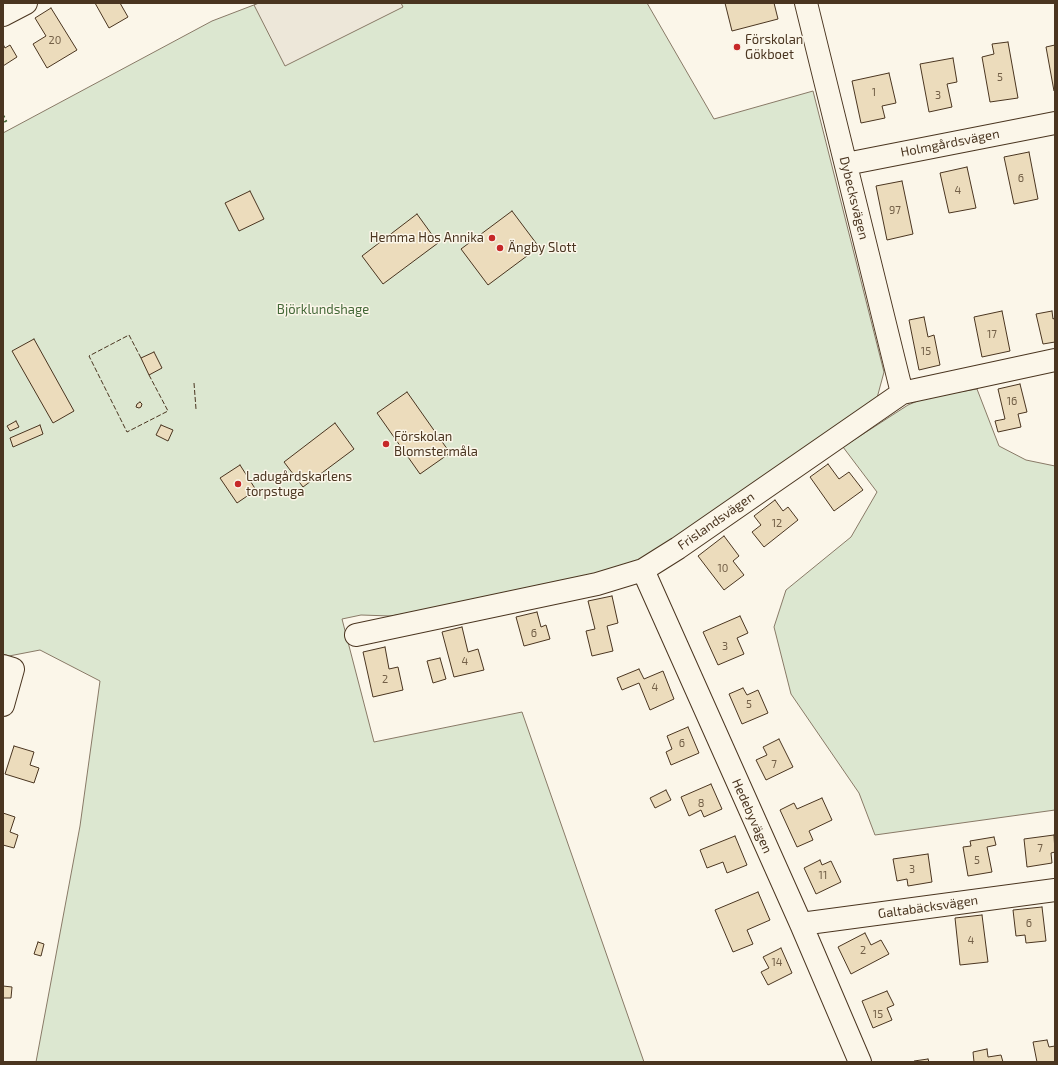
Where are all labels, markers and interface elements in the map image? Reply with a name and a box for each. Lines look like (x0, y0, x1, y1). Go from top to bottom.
place label: Förskolan Gökboet (745, 32, 803, 63)
house number: 20 (49, 33, 61, 47)
marker: Förskolan Gökboet (732, 42, 742, 52)
house number: 5 (997, 70, 1003, 84)
house number: 1 (872, 85, 876, 99)
house number: 3 (935, 88, 941, 102)
street label: Holmgårdsvägen (899, 126, 1001, 160)
street label: Dybecksvägen (836, 155, 872, 241)
house number: 6 (1018, 171, 1024, 185)
house number: 4 (955, 183, 961, 197)
house number: 97 (889, 203, 901, 217)
place label: Hemma Hos Annika (370, 230, 484, 246)
marker: Hemma Hos Annika (487, 233, 497, 243)
place label: Ängby Slott (508, 240, 576, 256)
marker: Ängby Slott (495, 243, 505, 253)
park label: Björklundshage (277, 302, 369, 318)
house number: 17 (987, 327, 997, 341)
house number: 15 (921, 344, 931, 358)
house number: 16 (1007, 394, 1017, 408)
place label: Förskolan Blomstermåla (394, 429, 478, 460)
marker: Förskolan Blomstermåla (381, 439, 391, 449)
place label: Ladugårdskarlens torpstuga (246, 469, 352, 500)
marker: Ladugårdskarlens torpstuga (233, 479, 243, 489)
street label: Frislandsvägen (675, 489, 757, 553)
house number: 12 (772, 516, 782, 530)
house number: 10 (717, 561, 729, 575)
house number: 6 (531, 626, 537, 640)
house number: 3 (722, 639, 728, 653)
house number: 4 (462, 654, 468, 668)
house number: 2 (382, 672, 388, 686)
house number: 4 (652, 680, 658, 694)
house number: 5 (746, 697, 752, 711)
house number: 6 (679, 736, 685, 750)
house number: 7 (771, 757, 777, 771)
street label: Hedebyvägen (729, 776, 775, 856)
house number: 8 (698, 796, 704, 810)
house number: 7 (1037, 841, 1043, 855)
house number: 5 (974, 853, 980, 867)
house number: 3 (909, 862, 915, 876)
house number: 11 (819, 868, 827, 882)
street label: Galtabäcksvägen (877, 892, 979, 922)
house number: 6 (1026, 916, 1032, 930)
house number: 4 (968, 933, 974, 947)
house number: 2 (860, 943, 866, 957)
house number: 14 (771, 955, 783, 969)
house number: 15 (873, 1007, 883, 1021)

